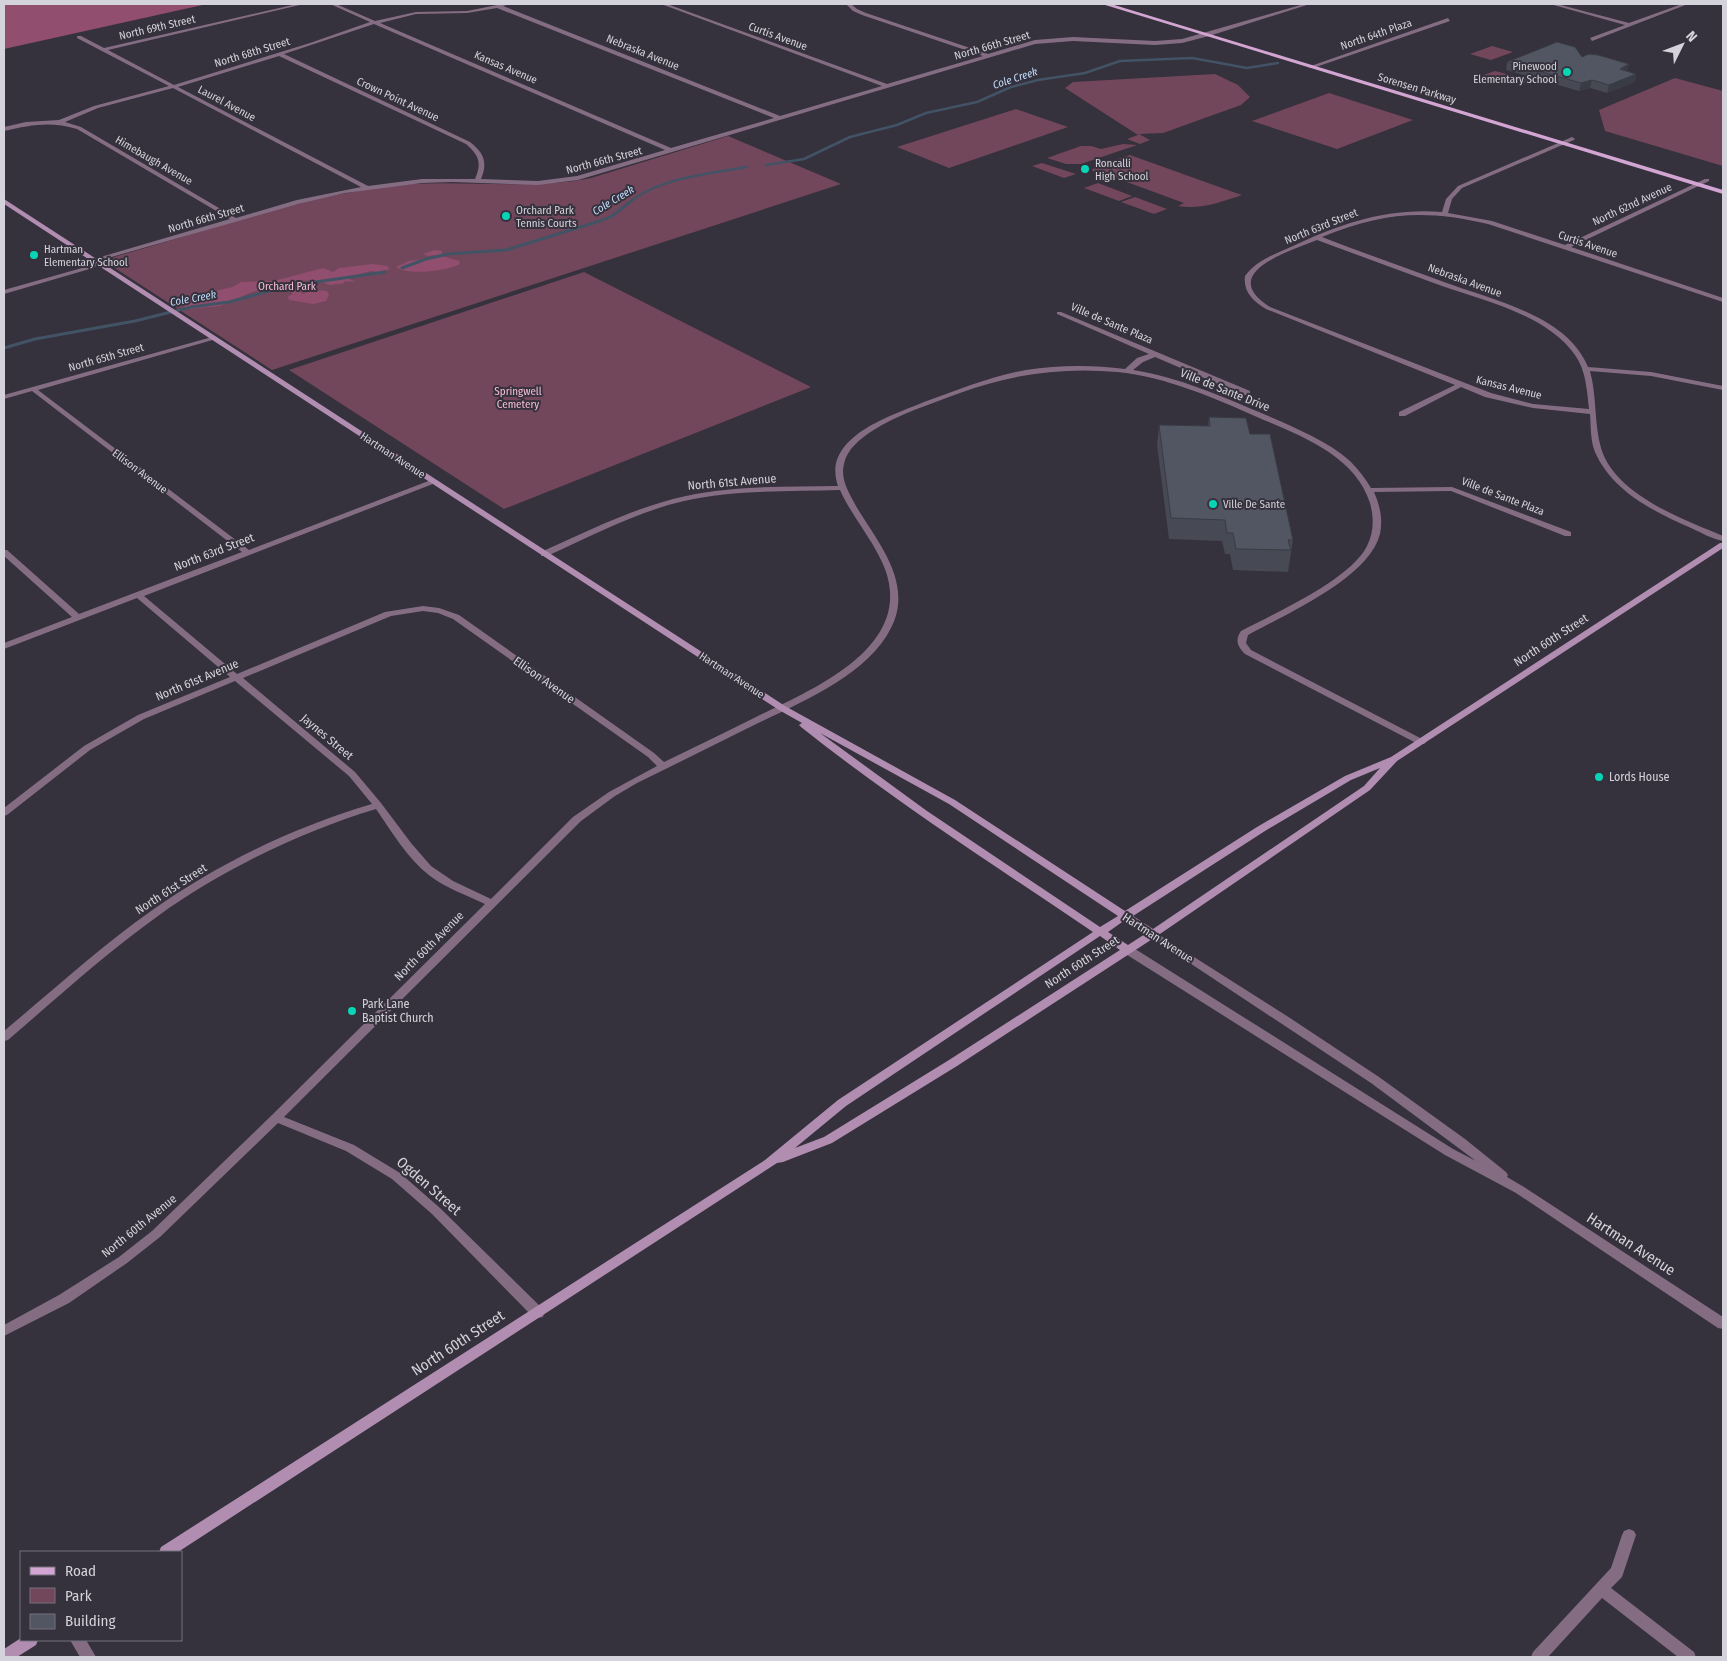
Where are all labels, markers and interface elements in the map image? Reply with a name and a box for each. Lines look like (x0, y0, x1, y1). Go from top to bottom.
street label: North 69th Street (118, 12, 197, 43)
street label: North 64th Plaza (1339, 16, 1414, 53)
street label: Curtis Avenue (747, 20, 809, 53)
north arrow (1657, 20, 1707, 70)
street label: North 66th Street (953, 28, 1032, 63)
text: N (1682, 28, 1700, 45)
street label: Nebraska Avenue (604, 32, 681, 73)
street label: North 68th Street (213, 35, 292, 70)
street label: Kansas Avenue (472, 48, 539, 87)
place label: Pinewood Elementary School (1473, 60, 1557, 86)
water label: Cole Creek (991, 65, 1040, 92)
marker: Pinewood Elementary School (1561, 66, 1573, 78)
street label: Sorensen Parkway (1376, 70, 1458, 107)
street label: Crown Point Avenue (355, 75, 441, 124)
street label: Laurel Avenue (196, 83, 258, 124)
street label: Himebaugh Avenue (113, 133, 195, 188)
street label: North 66th Street (565, 144, 644, 177)
place label: Roncalli High School (1095, 157, 1149, 183)
marker: Roncalli High School (1079, 163, 1091, 175)
street label: North 62nd Avenue (1591, 180, 1674, 228)
water label: Cole Creek (590, 183, 637, 218)
street label: North 66th Street (167, 201, 246, 236)
place label: Orchard Park Tennis Courts (516, 204, 577, 230)
street label: North 63rd Street (1283, 206, 1360, 247)
marker: Orchard Park Tennis Courts (500, 210, 512, 222)
street label: Curtis Avenue (1557, 228, 1619, 261)
place label: Hartman Elementary School (44, 243, 128, 269)
marker: Hartman Elementary School (28, 249, 40, 261)
street label: Nebraska Avenue (1426, 261, 1503, 300)
park label: Orchard Park (258, 280, 317, 293)
water label: Cole Creek (169, 288, 218, 309)
street label: Ville de Sante Plaza (1069, 300, 1155, 347)
street label: North 65th Street (67, 340, 146, 374)
street label: Ville de Sante Drive (1178, 366, 1272, 414)
street label: Kansas Avenue (1475, 373, 1543, 402)
park label: Springwell Cemetery (494, 385, 542, 411)
street label: Hartman Avenue (358, 430, 428, 481)
street label: Ellison Avenue (110, 446, 170, 496)
street label: North 61st Avenue (687, 471, 777, 493)
street label: Ville de Sante Plaza (1460, 475, 1546, 518)
marker: Ville De Sante (1207, 498, 1219, 510)
place label: Ville De Sante (1223, 498, 1285, 511)
street label: North 63rd Street (172, 530, 256, 574)
street label: North 60th Street (1511, 611, 1591, 669)
street label: Hartman Avenue (697, 650, 767, 701)
street label: Ellison Avenue (511, 654, 577, 706)
street label: North 61st Avenue (153, 656, 241, 704)
street label: Jaynes Street (298, 711, 356, 763)
place label: Lords House (1609, 770, 1670, 784)
marker: Lords House (1593, 771, 1605, 783)
street label: North 61st Street (133, 861, 209, 917)
street label: North 60th Avenue (391, 908, 467, 984)
street label: Hartman Avenue (1120, 910, 1196, 966)
street label: North 60th Street (1042, 933, 1122, 991)
place label: Park Lane Baptist Church (362, 997, 434, 1025)
marker: Park Lane Baptist Church (346, 1005, 358, 1017)
street label: Ogden Street (393, 1153, 465, 1219)
street label: North 60th Avenue (99, 1192, 179, 1260)
street label: Hartman Avenue (1583, 1209, 1679, 1279)
street label: North 60th Street (408, 1306, 508, 1380)
legend (20, 1551, 182, 1641)
text: Road (65, 1562, 96, 1580)
text: Park (65, 1587, 92, 1605)
text: Building (65, 1612, 116, 1630)

